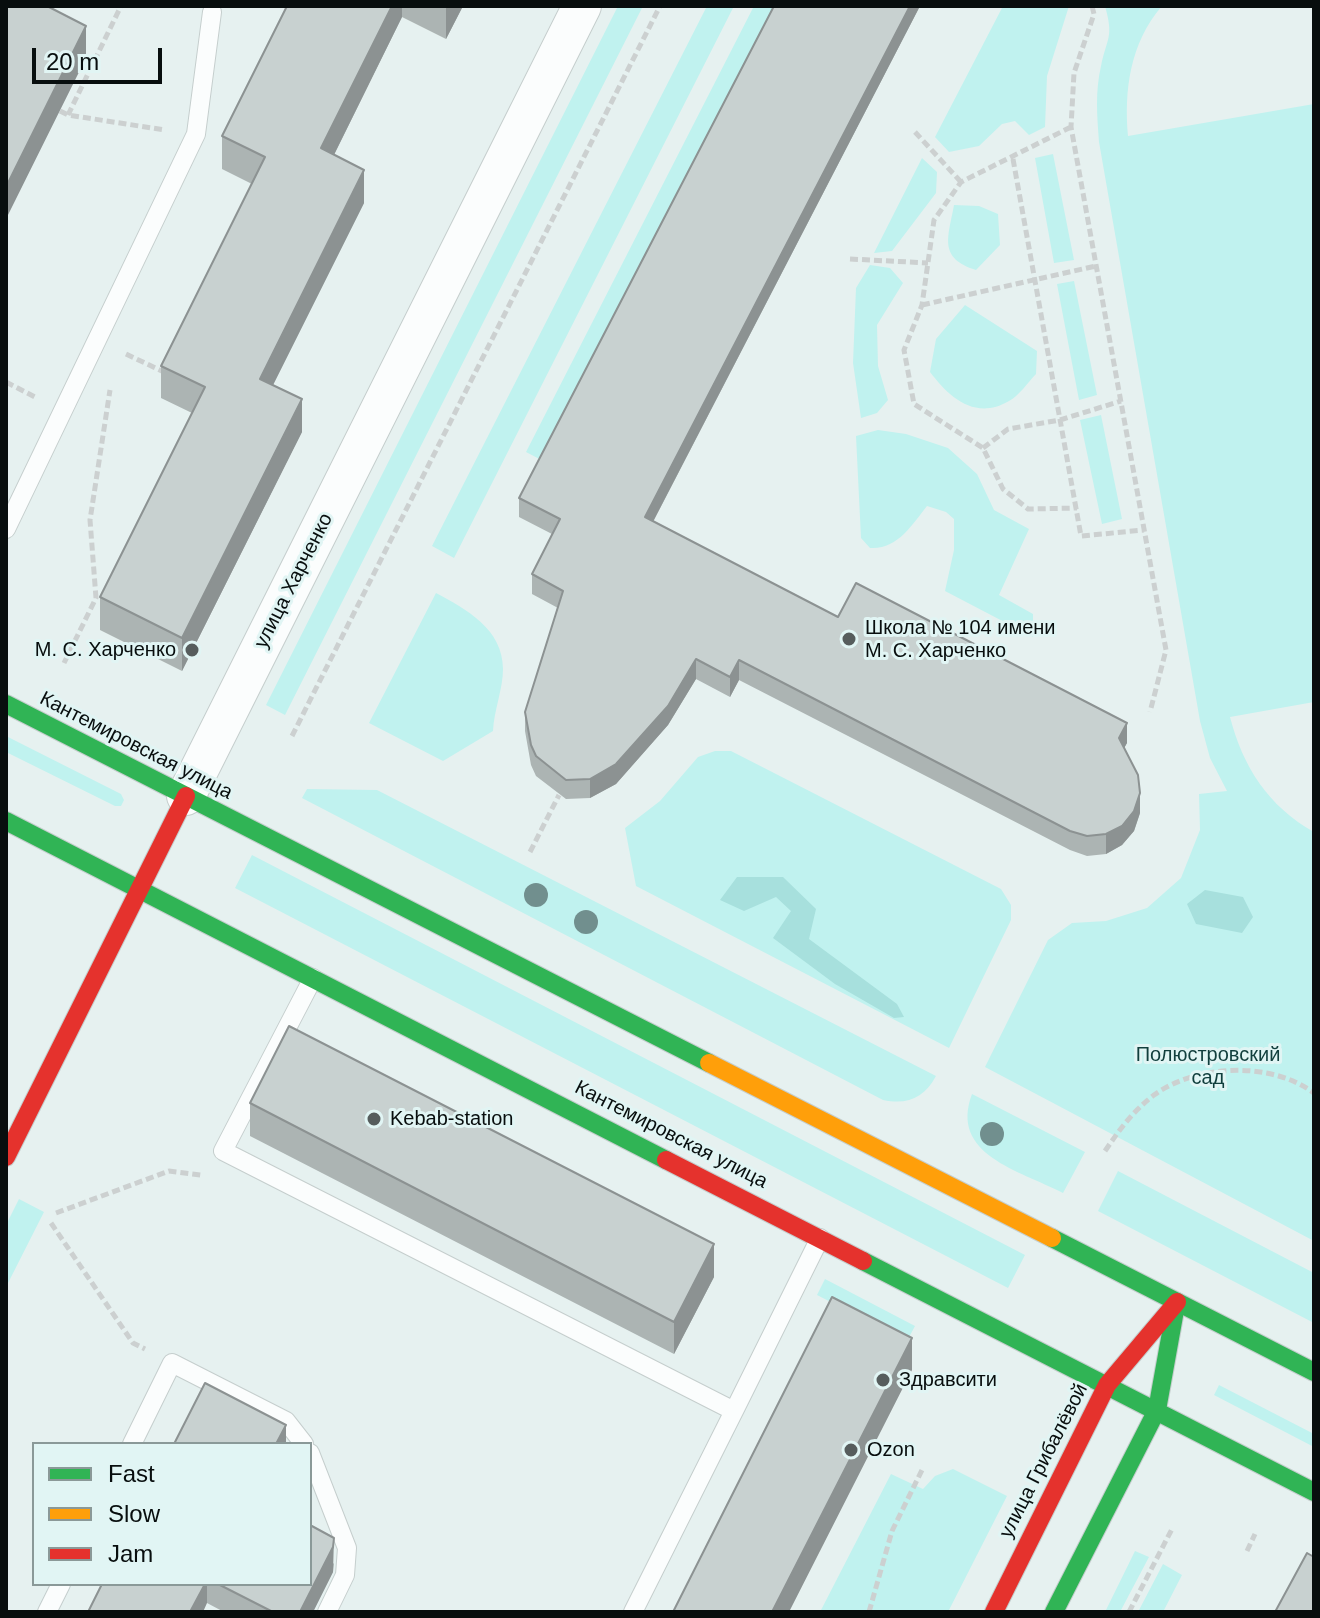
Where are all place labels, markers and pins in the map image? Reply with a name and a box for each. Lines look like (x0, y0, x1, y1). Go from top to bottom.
place label: Школа № 104 имени М. С. Харченко (865, 616, 1056, 663)
marker: Школа № 104 имени М. С. Харченко (840, 630, 858, 648)
place label: М. С. Харченко (35, 638, 176, 662)
marker: М. С. Харченко (183, 641, 201, 659)
place label: Kebab-station (390, 1107, 513, 1131)
marker: Kebab-station (365, 1110, 383, 1128)
place label: Здравсити (899, 1368, 997, 1392)
marker: Здравсити (874, 1371, 892, 1389)
place label: Ozon (867, 1438, 915, 1462)
marker: Ozon (842, 1441, 860, 1459)

